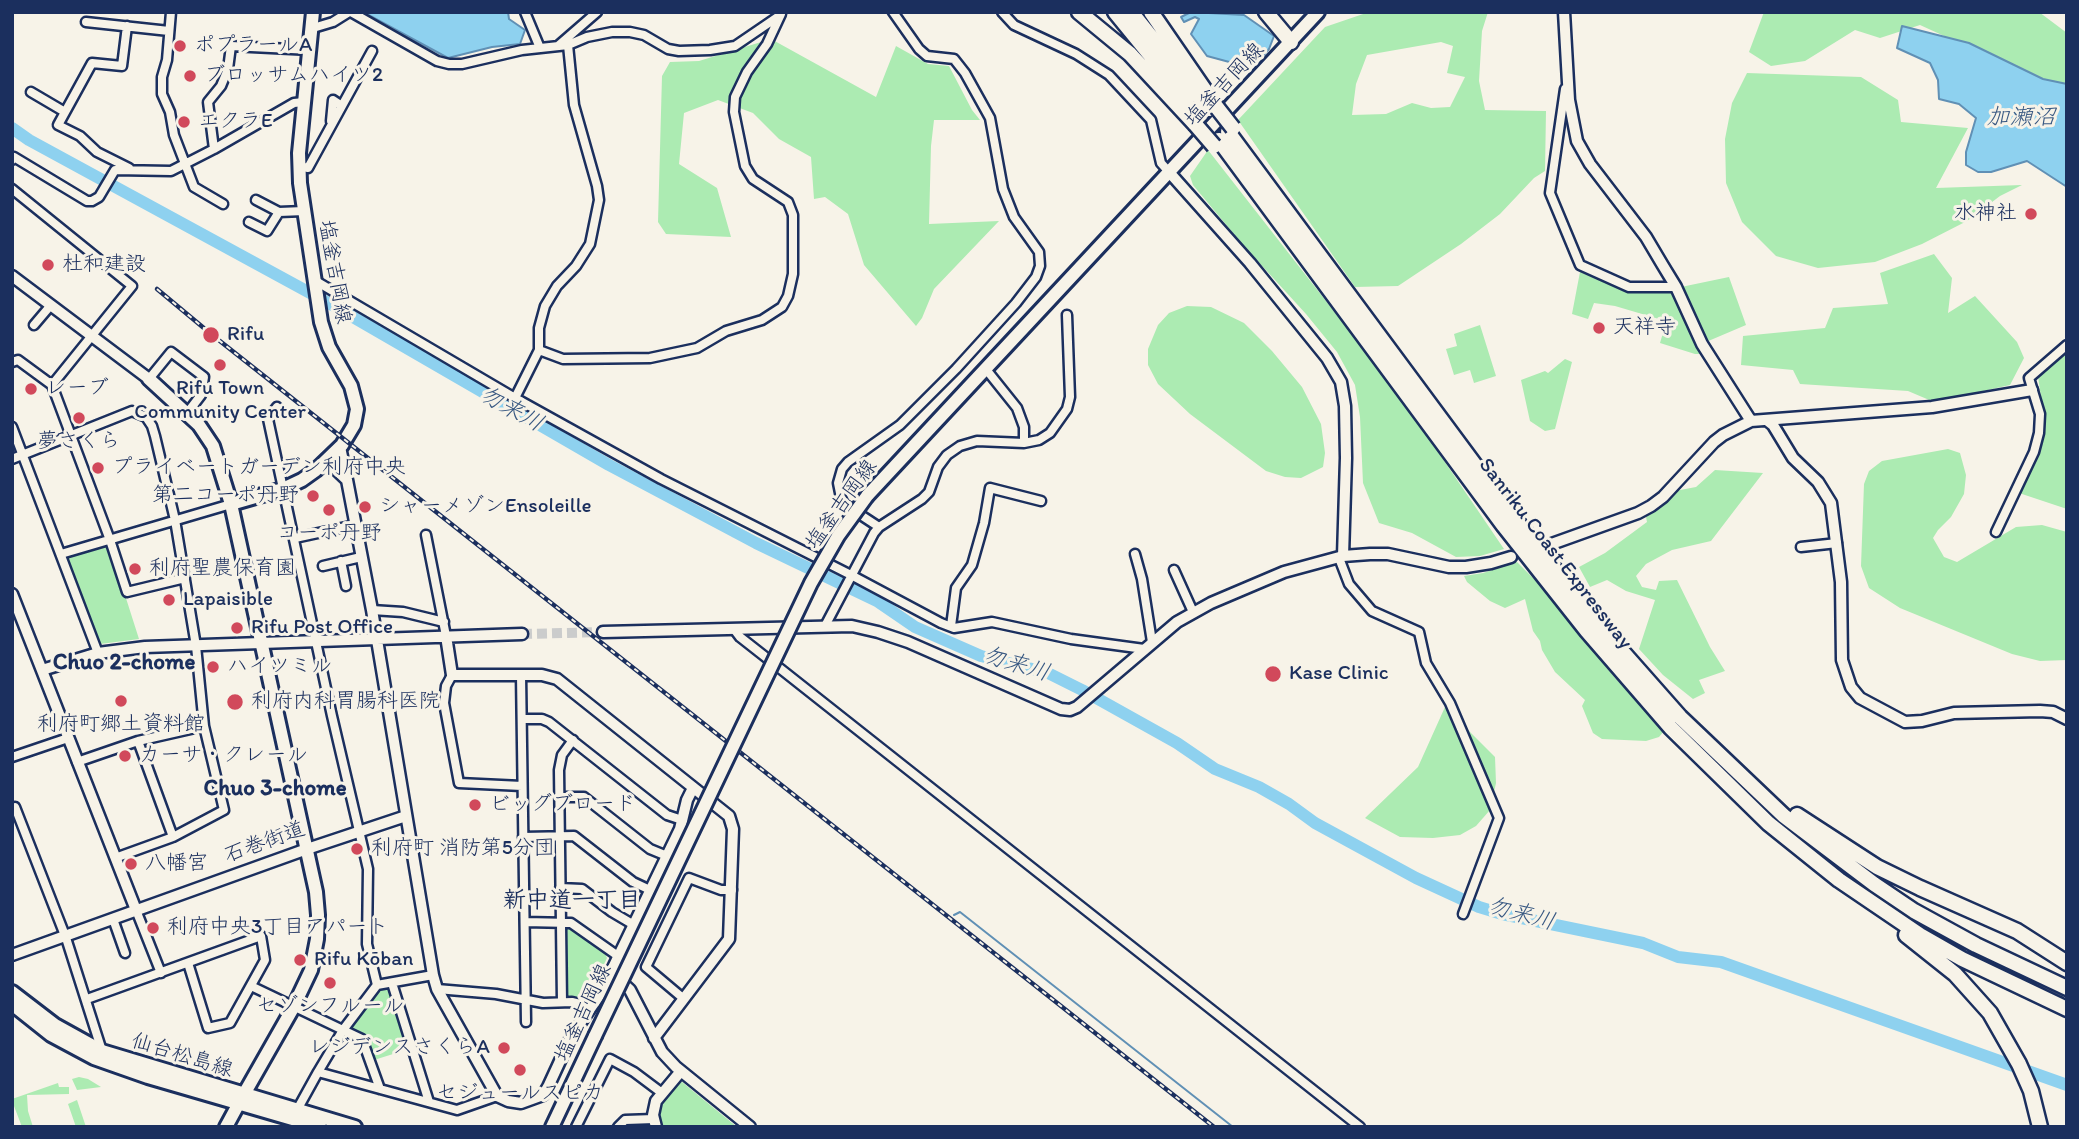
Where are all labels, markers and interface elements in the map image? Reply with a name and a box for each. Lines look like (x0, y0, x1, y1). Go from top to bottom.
place label: ポプラールA (194, 33, 312, 59)
marker: ポプラールA (172, 38, 188, 54)
street label: 塩釜吉岡線 (1180, 38, 1270, 132)
place label: ブロッサムハイツ2 (204, 63, 383, 89)
marker: ブロッサムハイツ2 (182, 68, 198, 84)
water label: 加瀬沼 (1987, 104, 2055, 132)
place label: エクラE (198, 109, 273, 135)
marker: エクラE (176, 114, 192, 130)
place label: 水神社 (1954, 201, 2017, 227)
marker: 水神社 (2023, 206, 2039, 222)
street label: 塩釜吉岡線 (312, 218, 356, 326)
place label: 杜和建設 (62, 252, 146, 278)
marker: 杜和建設 (40, 257, 56, 273)
place label: 天祥寺 (1613, 315, 1676, 341)
marker: 天祥寺 (1591, 320, 1607, 336)
place label: Rifu (227, 322, 264, 348)
marker: Rifu (201, 325, 221, 345)
marker: Rifu Town Community Center (212, 357, 228, 373)
place label: レーブ (45, 376, 109, 402)
place label: Rifu Town Community Center (134, 376, 306, 426)
marker: レーブ (23, 381, 39, 397)
water label: 勿来川 (474, 381, 548, 439)
marker: 夢さくら (71, 410, 87, 426)
place label: 夢さくら (37, 429, 121, 455)
street label: Sanriku Coast Expressway (1473, 454, 1637, 654)
place label: プライベートガーデン利府中央 (112, 455, 406, 481)
street label: 塩釜吉岡線 (801, 455, 883, 555)
marker: プライベートガーデン利府中央 (90, 460, 106, 476)
place label: 第二コーポ丹野 (152, 483, 299, 509)
marker: 第二コーポ丹野 (305, 488, 321, 504)
place label: シャーメゾンEnsoleille (379, 494, 592, 520)
marker: シャーメゾンEnsoleille (357, 499, 373, 515)
marker: コーポ丹野 (321, 502, 337, 518)
place label: コーポ丹野 (277, 521, 381, 547)
place label: 利府聖農保育園 (149, 556, 296, 582)
marker: 利府聖農保育園 (127, 561, 143, 577)
place label: Lapaisible (183, 587, 273, 613)
marker: Lapaisible (161, 592, 177, 608)
place label: Rifu Post Office (251, 615, 393, 641)
marker: Rifu Post Office (229, 620, 245, 636)
water label: 勿来川 (979, 642, 1053, 688)
district label: Chuo 2-chome (53, 649, 195, 677)
place label: ハイツミル (227, 654, 332, 680)
marker: ハイツミル (205, 659, 221, 675)
place label: Kase Clinic (1289, 661, 1389, 687)
marker: Kase Clinic (1263, 664, 1283, 684)
place label: 利府内科胃腸科医院 (251, 689, 440, 715)
marker: 利府内科胃腸科医院 (225, 692, 245, 712)
marker: 利府町郷土資料館 (113, 693, 129, 709)
place label: 利府町郷土資料館 (37, 712, 205, 738)
place label: カーサ・クレール (139, 743, 308, 769)
marker: カーサ・クレール (117, 748, 133, 764)
district label: Chuo 3-chome (203, 775, 347, 803)
place label: ビッグブロード (489, 792, 636, 818)
marker: ビッグブロード (467, 797, 483, 813)
street label: 石巻街道 (221, 817, 309, 869)
place label: 利府町 消防第5分団 (371, 836, 555, 862)
marker: 利府町 消防第5分団 (349, 841, 365, 857)
place label: 八幡宮 (145, 851, 208, 877)
marker: 八幡宮 (123, 856, 139, 872)
district label: 新中道一丁目 (503, 887, 641, 915)
water label: 勿来川 (1484, 893, 1558, 937)
place label: 利府中央3丁目アパート (167, 915, 388, 941)
marker: 利府中央3丁目アパート (145, 920, 161, 936)
place label: Rifu Kōban (314, 947, 413, 973)
marker: Rifu Kōban (292, 952, 308, 968)
street label: 塩釜吉岡線 (550, 960, 618, 1066)
marker: セゾンフルール (322, 975, 338, 991)
place label: セゾンフルール (256, 994, 404, 1020)
street label: 仙台松島線 (128, 1029, 236, 1083)
place label: レジデンスさくらA (309, 1035, 490, 1061)
marker: レジデンスさくらA (496, 1040, 512, 1056)
marker: セジュールスピカ (512, 1062, 528, 1078)
place label: セジュールスピカ (436, 1081, 604, 1107)

